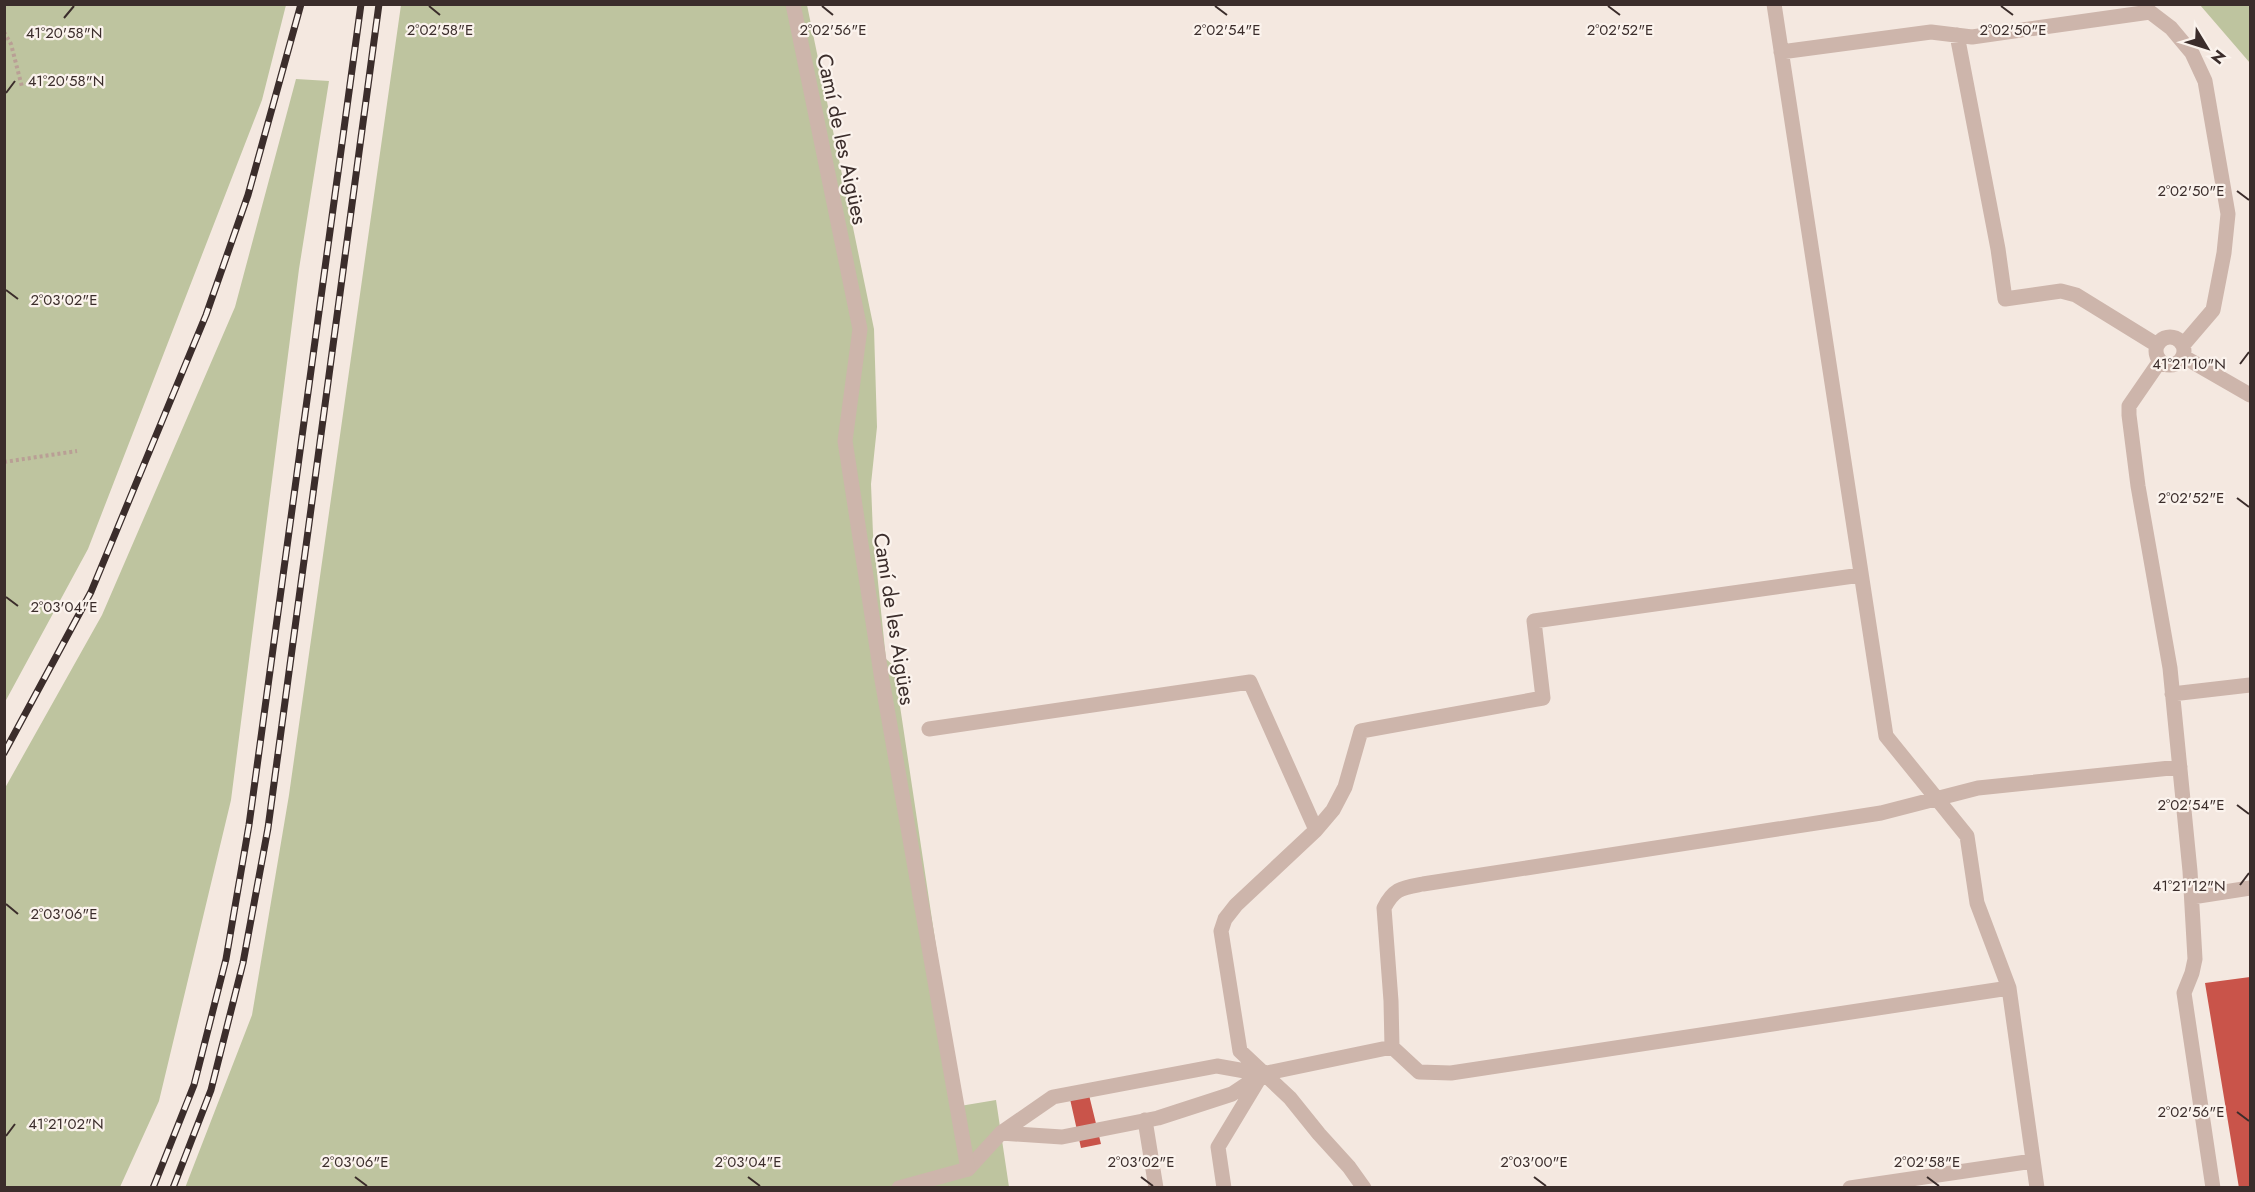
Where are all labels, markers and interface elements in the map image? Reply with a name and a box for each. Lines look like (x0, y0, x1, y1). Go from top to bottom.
north arrow (2177, 18, 2237, 78)
text: 2°02'58"E (407, 19, 473, 41)
text: 2°02'56"E (800, 19, 866, 41)
text: 2°02'54"E (1194, 19, 1260, 41)
text: 2°02'52"E (1587, 19, 1653, 41)
text: 2°02'50"E (1979, 19, 2047, 41)
text: 41°20'58"N (26, 22, 102, 44)
text: N (2205, 45, 2231, 69)
street label: Camí de les Aigües (809, 51, 875, 227)
text: 41°20'58"N (28, 70, 104, 92)
text: 2°02'50"E (2157, 180, 2225, 202)
text: 2°03'02"E (31, 289, 97, 311)
text: 41°21'10"N (2152, 353, 2226, 375)
text: 2°02'52"E (2158, 487, 2224, 509)
street label: Camí de les Aigües (866, 531, 922, 707)
text: 2°03'04"E (30, 596, 98, 618)
text: 2°02'54"E (2158, 794, 2224, 816)
text: 41°21'12"N (2152, 875, 2226, 897)
text: 2°03'06"E (30, 903, 98, 925)
text: 2°02'56"E (2158, 1101, 2224, 1123)
text: 41°21'02"N (28, 1113, 104, 1135)
text: 2°03'06"E (321, 1151, 389, 1173)
text: 2°03'04"E (714, 1151, 782, 1173)
text: 2°03'02"E (1108, 1151, 1174, 1173)
text: 2°03'00"E (1500, 1151, 1568, 1173)
text: 2°02'58"E (1894, 1151, 1960, 1173)

